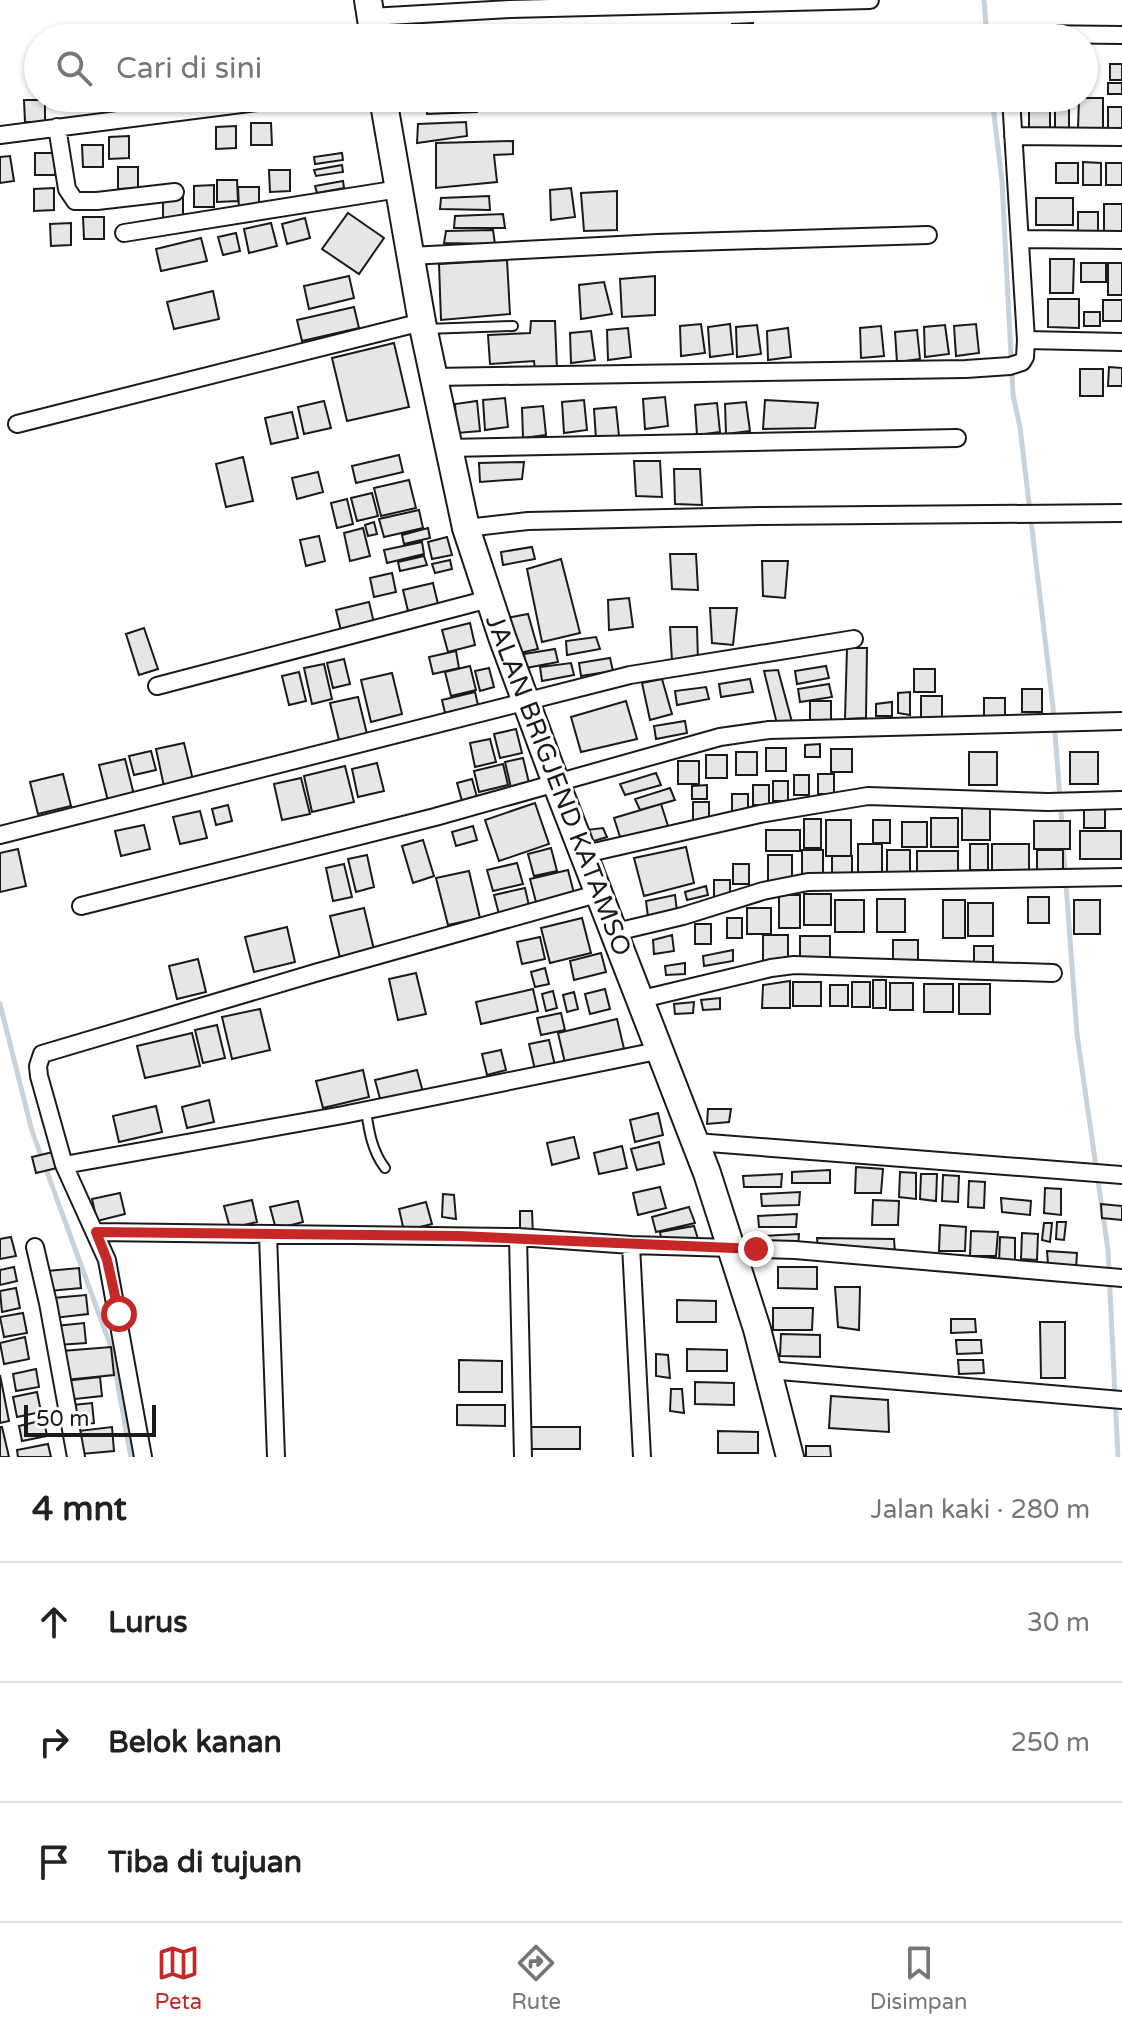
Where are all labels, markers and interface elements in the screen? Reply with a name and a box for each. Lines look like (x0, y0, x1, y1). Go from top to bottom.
search box (24, 24, 1098, 112)
icon: search (52, 46, 96, 90)
text: Cari di sini (116, 50, 262, 87)
street label: JALAN BRIGJEND KATAMSO (479, 610, 638, 960)
route end (738, 1231, 774, 1267)
route start (101, 1296, 137, 1332)
scale bar (24, 1401, 156, 1437)
text: 50 m (36, 1406, 90, 1432)
text: 4 mnt (32, 1489, 127, 1530)
text: Jalan kaki · 280 m (871, 1494, 1090, 1525)
icon: ahead (32, 1600, 76, 1644)
text: Lurus (108, 1604, 188, 1641)
text: 30 m (1027, 1607, 1090, 1638)
icon: right (32, 1720, 76, 1764)
text: Belok kanan (108, 1724, 282, 1761)
text: 250 m (1010, 1727, 1090, 1758)
icon: arrive (32, 1840, 76, 1884)
text: Tiba di tujuan (108, 1844, 302, 1881)
tab: Peta (154, 1941, 202, 2015)
tab: Rute (511, 1941, 561, 2015)
tab: Disimpan (870, 1941, 968, 2015)

